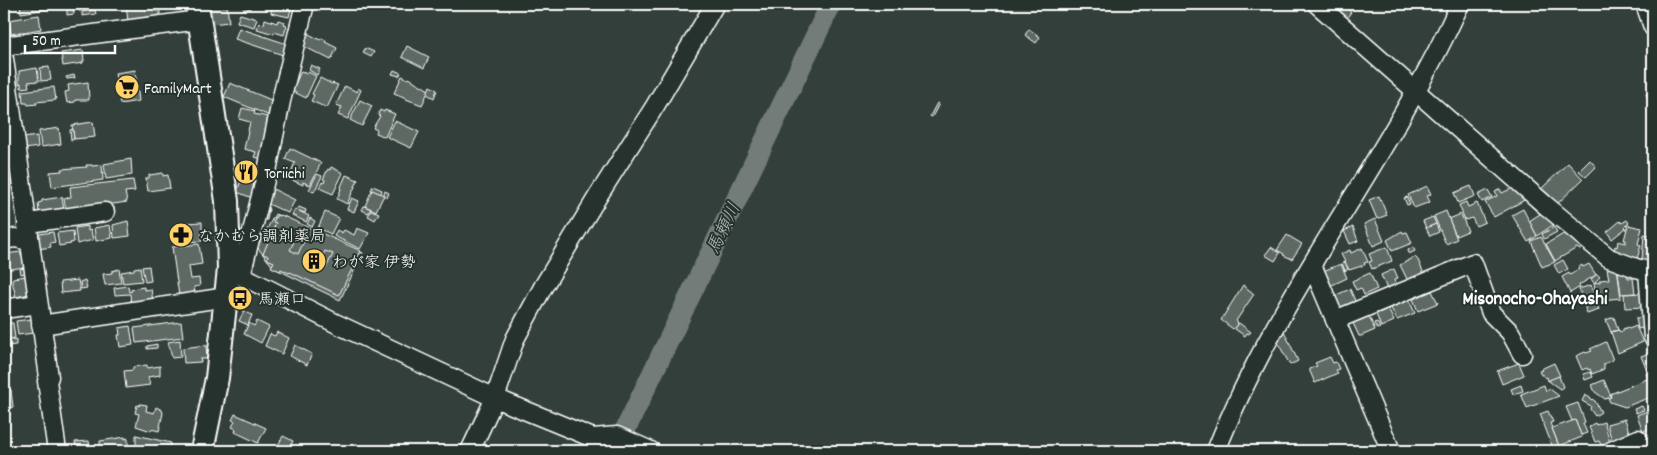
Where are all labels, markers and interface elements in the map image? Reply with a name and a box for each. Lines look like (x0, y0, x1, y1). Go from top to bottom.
scale bar (25, 22, 115, 54)
text: 50 m (32, 31, 61, 53)
supermarket icon: FamilyMart (114, 74, 140, 100)
place label: FamilyMart (144, 78, 212, 101)
restaurant icon: Toriichi (233, 159, 259, 185)
place label: Toriichi (264, 163, 305, 186)
water label: 馬頼川 (702, 199, 748, 259)
pharmacy icon: なかむら調剤薬局 (168, 222, 194, 248)
place label: なかむら調剤薬局 (198, 226, 326, 249)
building icon: わが家 伊勢 (301, 248, 327, 274)
place label: わが家 伊勢 (332, 252, 416, 275)
bus stop icon: 馬瀬口 (227, 285, 253, 311)
district label: Misonocho-Ohayashi (1463, 287, 1608, 314)
place label: 馬瀬口 (258, 289, 306, 312)

